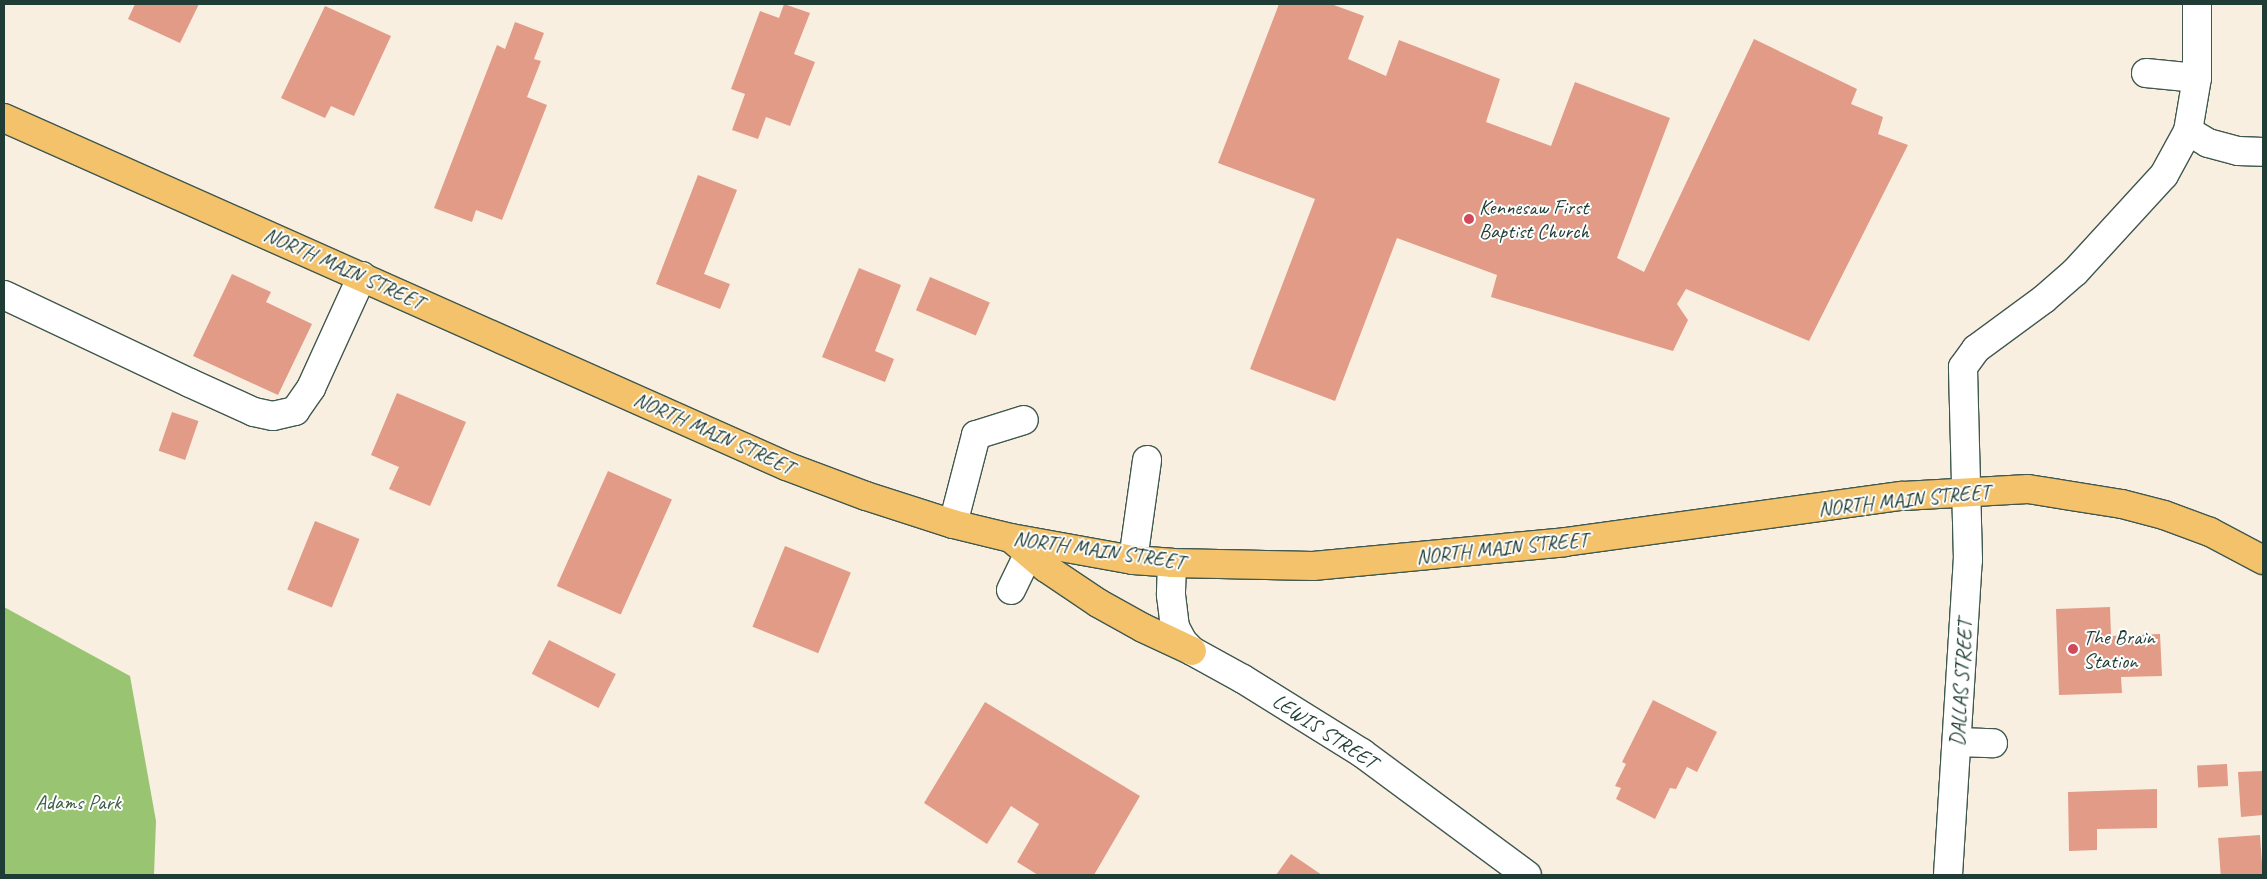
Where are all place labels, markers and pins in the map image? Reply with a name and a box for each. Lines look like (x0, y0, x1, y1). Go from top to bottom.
place label: Kennesaw First Baptist Church (1479, 194, 1590, 244)
marker: Kennesaw First Baptist Church (1463, 213, 1475, 225)
place label: The Brain Station (2083, 624, 2156, 674)
marker: The Brain Station (2067, 643, 2079, 655)

